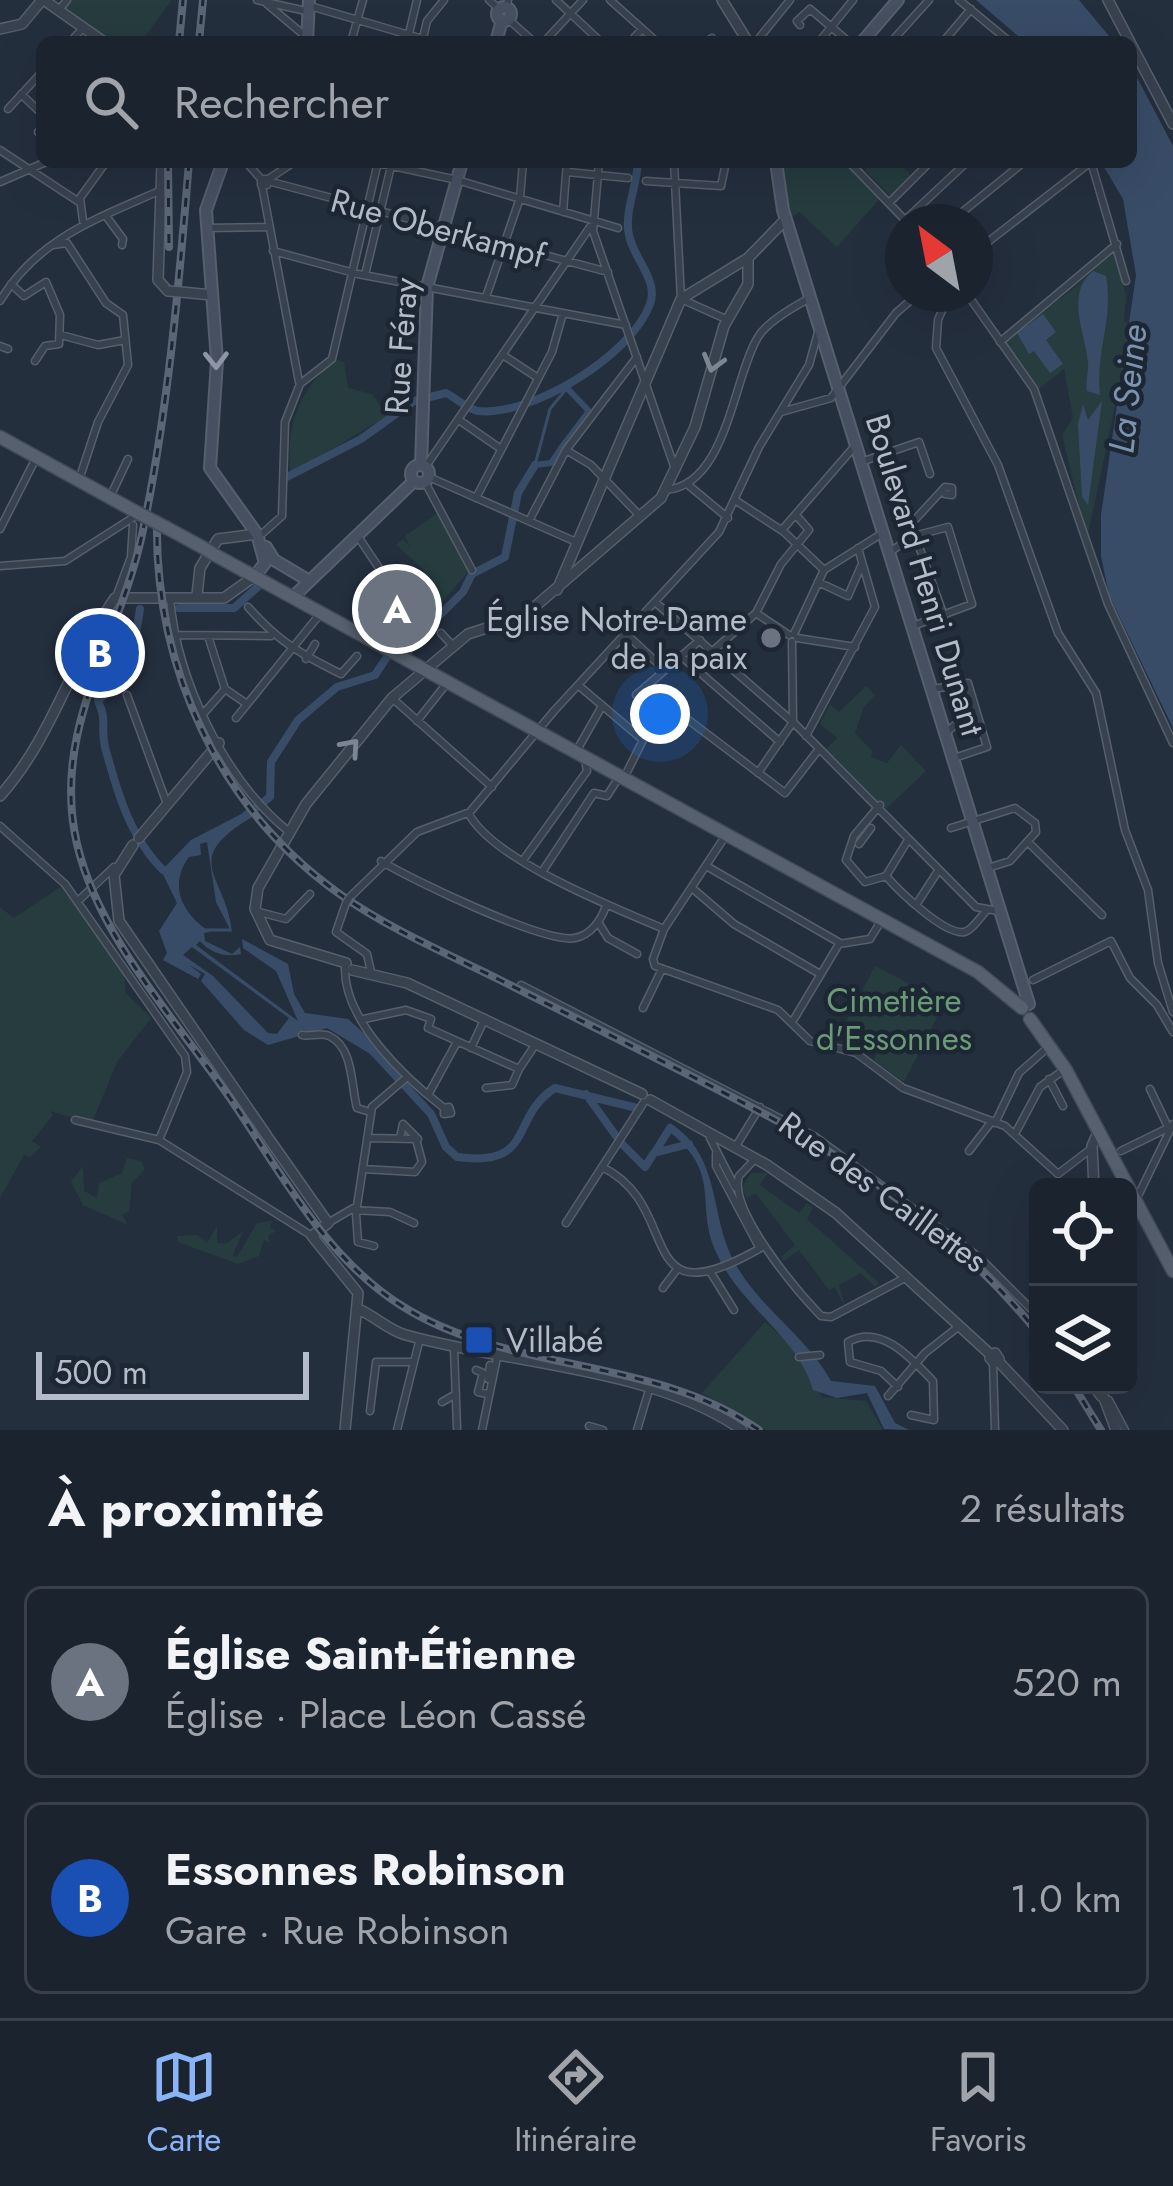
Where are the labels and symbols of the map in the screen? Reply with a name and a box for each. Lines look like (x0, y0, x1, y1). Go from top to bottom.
street label: Rue Oberkampf (326, 177, 552, 280)
north arrow (885, 204, 993, 312)
street label: Rue Féray (373, 276, 429, 416)
water label: La Seine (1094, 322, 1160, 456)
one-way arrow (202, 351, 228, 370)
one-way arrow (702, 352, 727, 373)
street label: Boulevard Henri Dunant (854, 408, 996, 742)
pin: A (358, 564, 436, 654)
place label: Église Notre-Dame de la paix (486, 596, 747, 681)
pin: B (61, 608, 139, 698)
marker: Église Notre-Dame de la paix (758, 625, 784, 651)
your location (630, 684, 690, 744)
one-way arrow (337, 739, 358, 761)
park label: Cimetière d'Essonnes (816, 977, 972, 1062)
street label: Rue des Caillettes (769, 1100, 997, 1284)
place label: Villabé (506, 1317, 603, 1364)
marker: Villabé (463, 1324, 495, 1356)
scale bar (36, 1346, 309, 1399)

